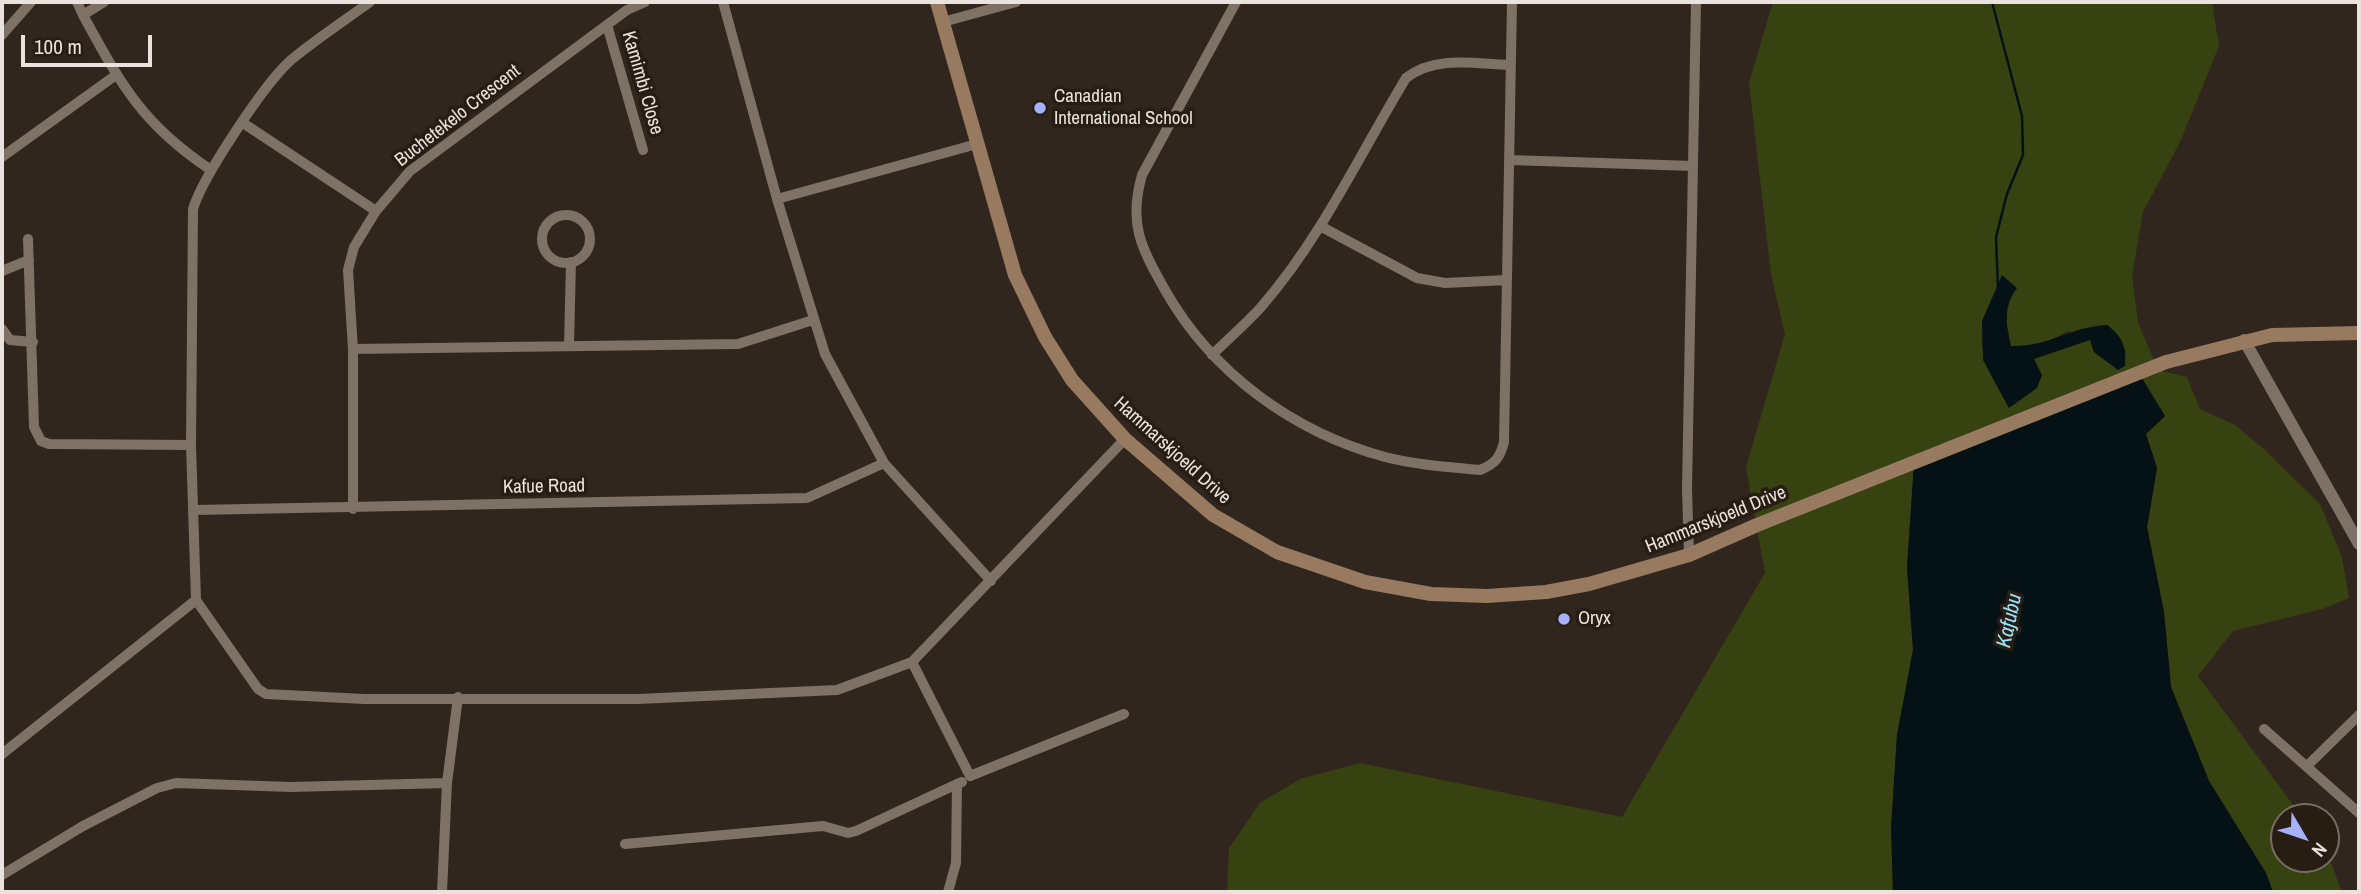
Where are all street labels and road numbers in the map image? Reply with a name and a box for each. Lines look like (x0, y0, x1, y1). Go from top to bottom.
street label: Kamimbi Close (616, 29, 668, 137)
street label: Buchetekelo Crescent (391, 60, 525, 172)
street label: Hammarskjoeld Drive (1109, 392, 1235, 510)
street label: Kafue Road (503, 475, 585, 499)
street label: Hammarskjoeld Drive (1642, 481, 1790, 559)

